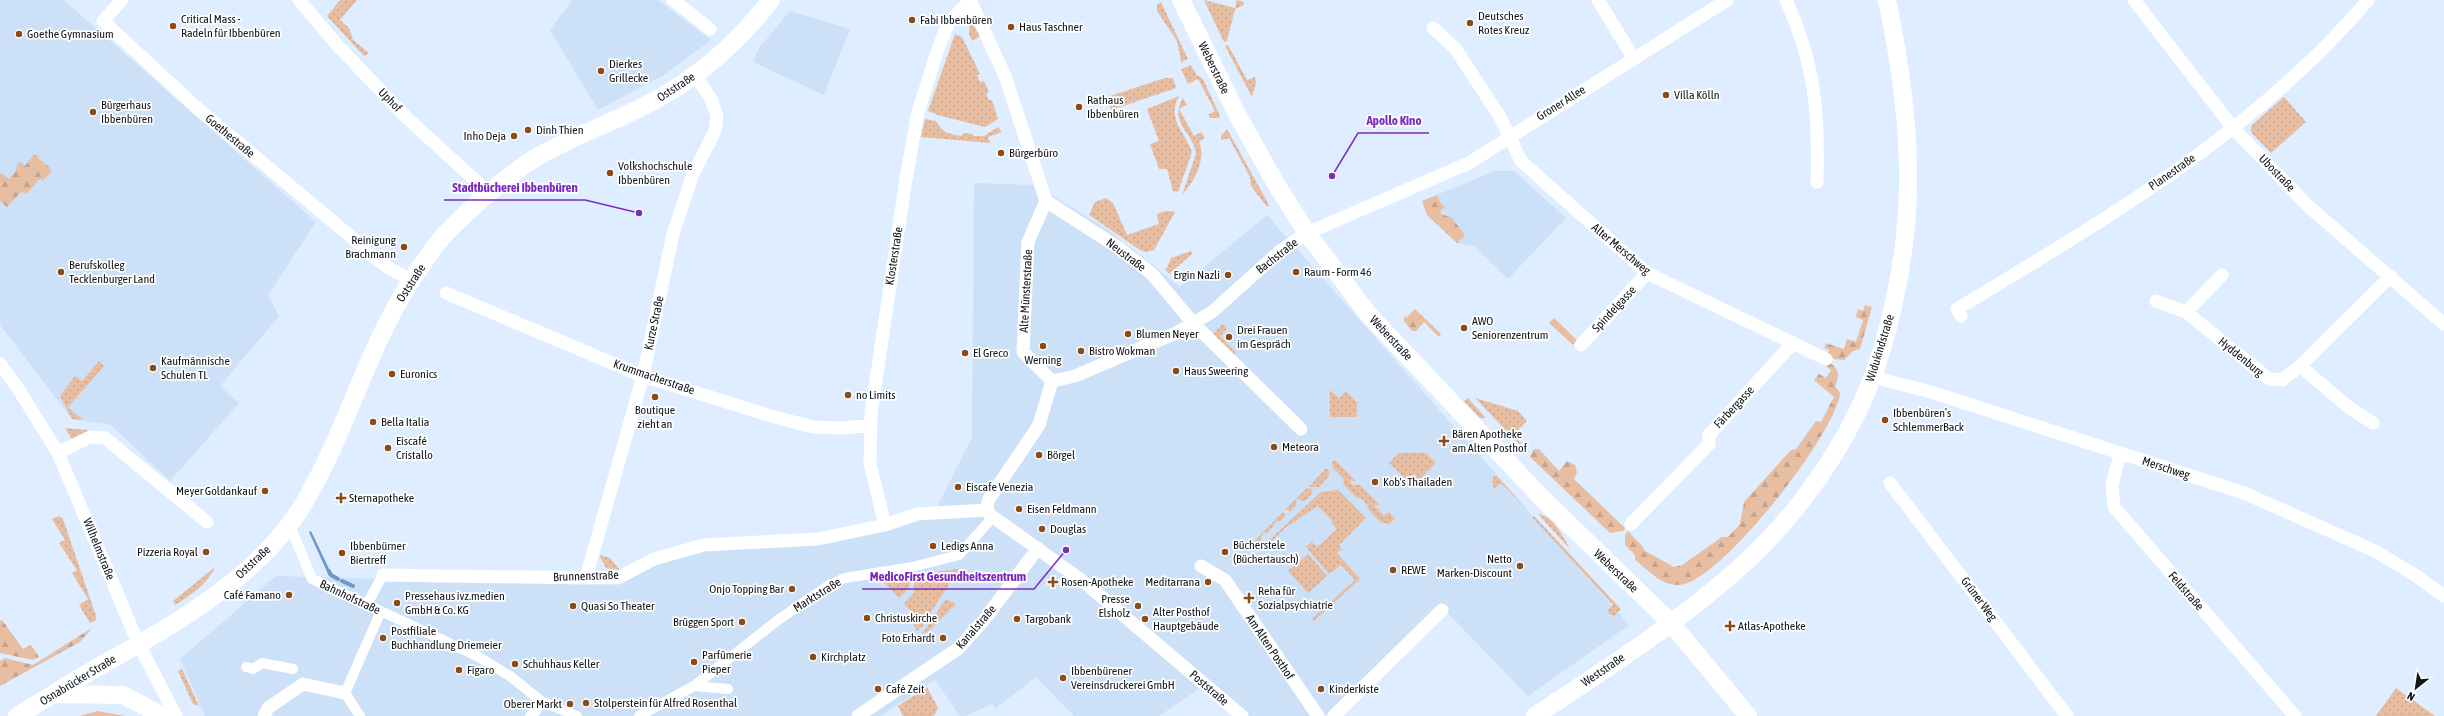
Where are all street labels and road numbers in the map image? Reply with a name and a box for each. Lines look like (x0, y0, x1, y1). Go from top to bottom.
street label: Weberstraße (1195, 40, 1233, 96)
street label: Oststraße (654, 70, 698, 104)
street label: Groner Allee (1534, 83, 1588, 123)
street label: Uphof (375, 85, 405, 115)
street label: Goethestraße (203, 111, 257, 161)
street label: Planestraße (2146, 151, 2198, 193)
street label: Ubostraße (2256, 152, 2298, 194)
street label: Alter Merschweg (1589, 220, 1654, 278)
street label: Klosterstraße (882, 226, 906, 286)
street label: Bachstraße (1253, 235, 1301, 277)
street label: Neustraße (1103, 236, 1149, 274)
street label: Alte Münsterstraße (1017, 249, 1035, 333)
street label: Oststraße (394, 261, 428, 305)
street label: Spindelgasse (1589, 283, 1639, 335)
street label: Kurze Straße (641, 295, 667, 351)
street label: Weberstraße (1367, 313, 1415, 363)
street label: Widukindstraße (1863, 313, 1897, 383)
street label: Hyddenburg (2216, 334, 2267, 380)
street label: Krummacherstraße (612, 357, 696, 397)
street label: Färbergasse (1711, 383, 1757, 431)
street label: Merschweg (2140, 454, 2192, 483)
street label: Wilhelmstraße (80, 516, 118, 582)
street label: Oststraße (233, 542, 273, 582)
street label: Weberstraße (1591, 546, 1641, 596)
street label: Brunnenstraße (553, 568, 619, 584)
street label: Feldstraße (2165, 569, 2207, 613)
street label: Grüner Weg (1958, 574, 2000, 624)
street label: Marktstraße (791, 575, 843, 615)
street label: Bahnhofstraße (317, 577, 383, 617)
street label: Kanalstraße (953, 602, 999, 652)
street label: Am Alten Posthof (1243, 612, 1297, 683)
street label: Weststraße (1579, 650, 1627, 690)
street label: Osnabrücker Straße (37, 652, 119, 708)
street label: Poststraße (1187, 667, 1231, 709)

